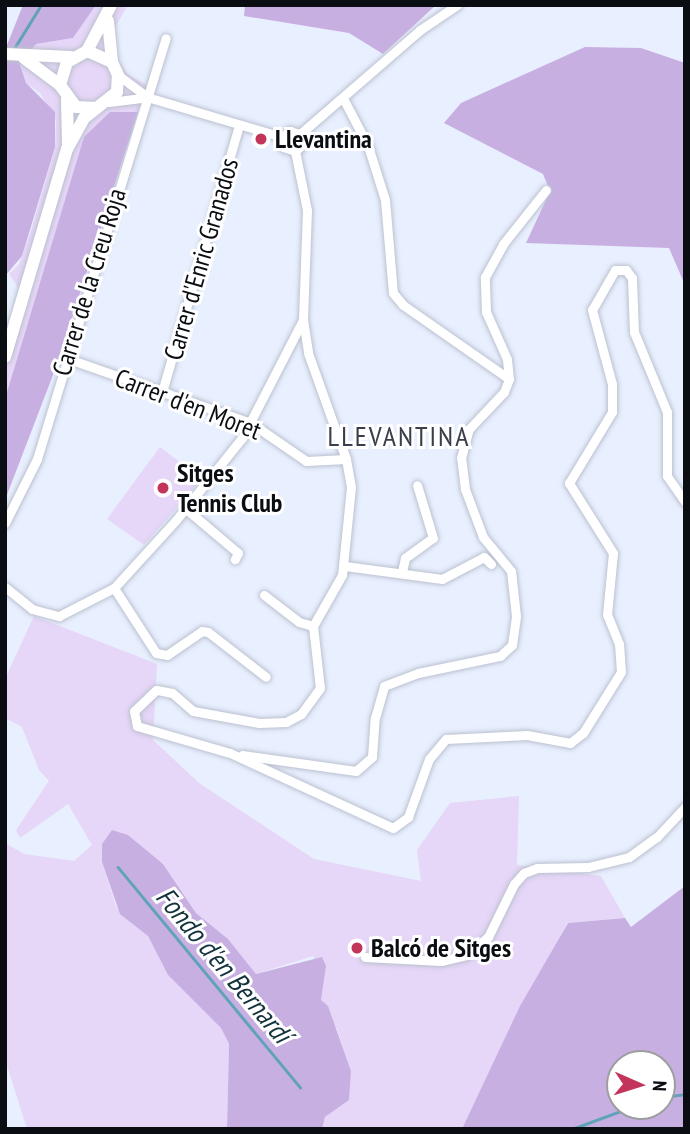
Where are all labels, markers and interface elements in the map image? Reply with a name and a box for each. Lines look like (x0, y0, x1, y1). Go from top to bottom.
place label: Llevantina (275, 123, 372, 155)
marker: Llevantina (253, 131, 269, 147)
street label: Carrer d'Enric Granados (157, 154, 245, 364)
street label: Carrer de la Creu Roja (46, 185, 132, 379)
street label: Carrer d'en Moret (111, 362, 265, 446)
district label: LLEVANTINA (329, 419, 469, 453)
place label: Sitges Tennis Club (177, 457, 283, 518)
marker: Sitges Tennis Club (155, 480, 171, 496)
water label: Fondo d'en Bernardí (149, 880, 299, 1050)
place label: Balcó de Sitges (371, 932, 511, 964)
marker: Balcó de Sitges (349, 940, 365, 956)
north arrow (606, 1050, 676, 1120)
text: N (648, 1080, 672, 1092)

